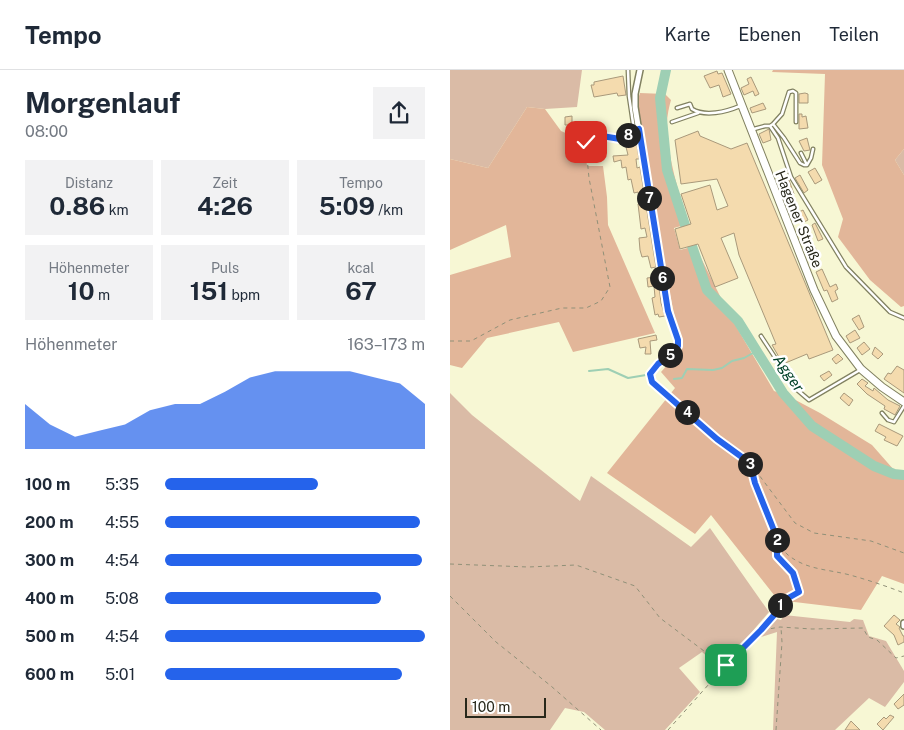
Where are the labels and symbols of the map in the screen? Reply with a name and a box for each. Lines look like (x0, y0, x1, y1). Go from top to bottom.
pin (565, 121, 607, 163)
pin: 8 (616, 122, 640, 148)
street label: Hagener Straße (772, 168, 826, 270)
pin: 7 (636, 186, 662, 210)
pin: 6 (650, 266, 674, 290)
pin: 5 (658, 342, 682, 368)
water label: Agger (770, 351, 808, 395)
pin: 4 (674, 400, 700, 424)
pin: 3 (738, 452, 762, 476)
pin: 2 (764, 528, 790, 552)
pin: 1 (768, 592, 792, 618)
pin (705, 644, 747, 686)
scale bar (465, 695, 546, 718)

